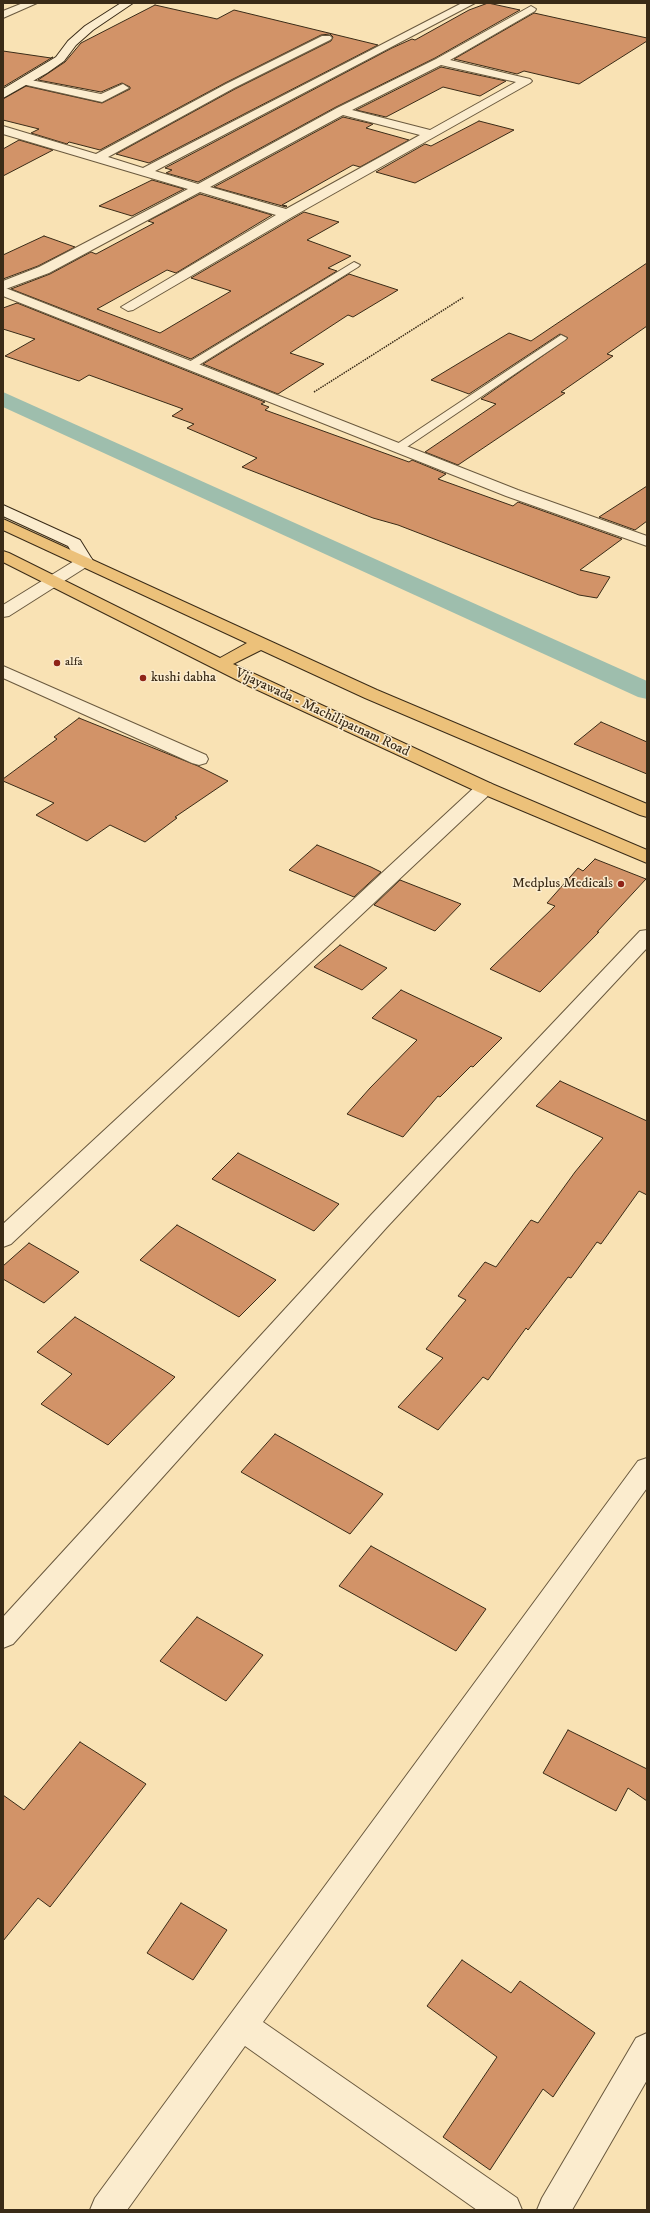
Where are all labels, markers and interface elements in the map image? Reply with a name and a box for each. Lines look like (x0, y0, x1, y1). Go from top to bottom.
place label: alfa (65, 656, 83, 670)
marker: alfa (52, 658, 62, 668)
street label: Vijayawada - Machilipatnam Road (232, 665, 412, 761)
place label: kushi dabha (151, 670, 216, 686)
marker: kushi dabha (138, 673, 148, 683)
place label: Medplus Medicals (512, 876, 613, 892)
marker: Medplus Medicals (616, 879, 626, 889)

